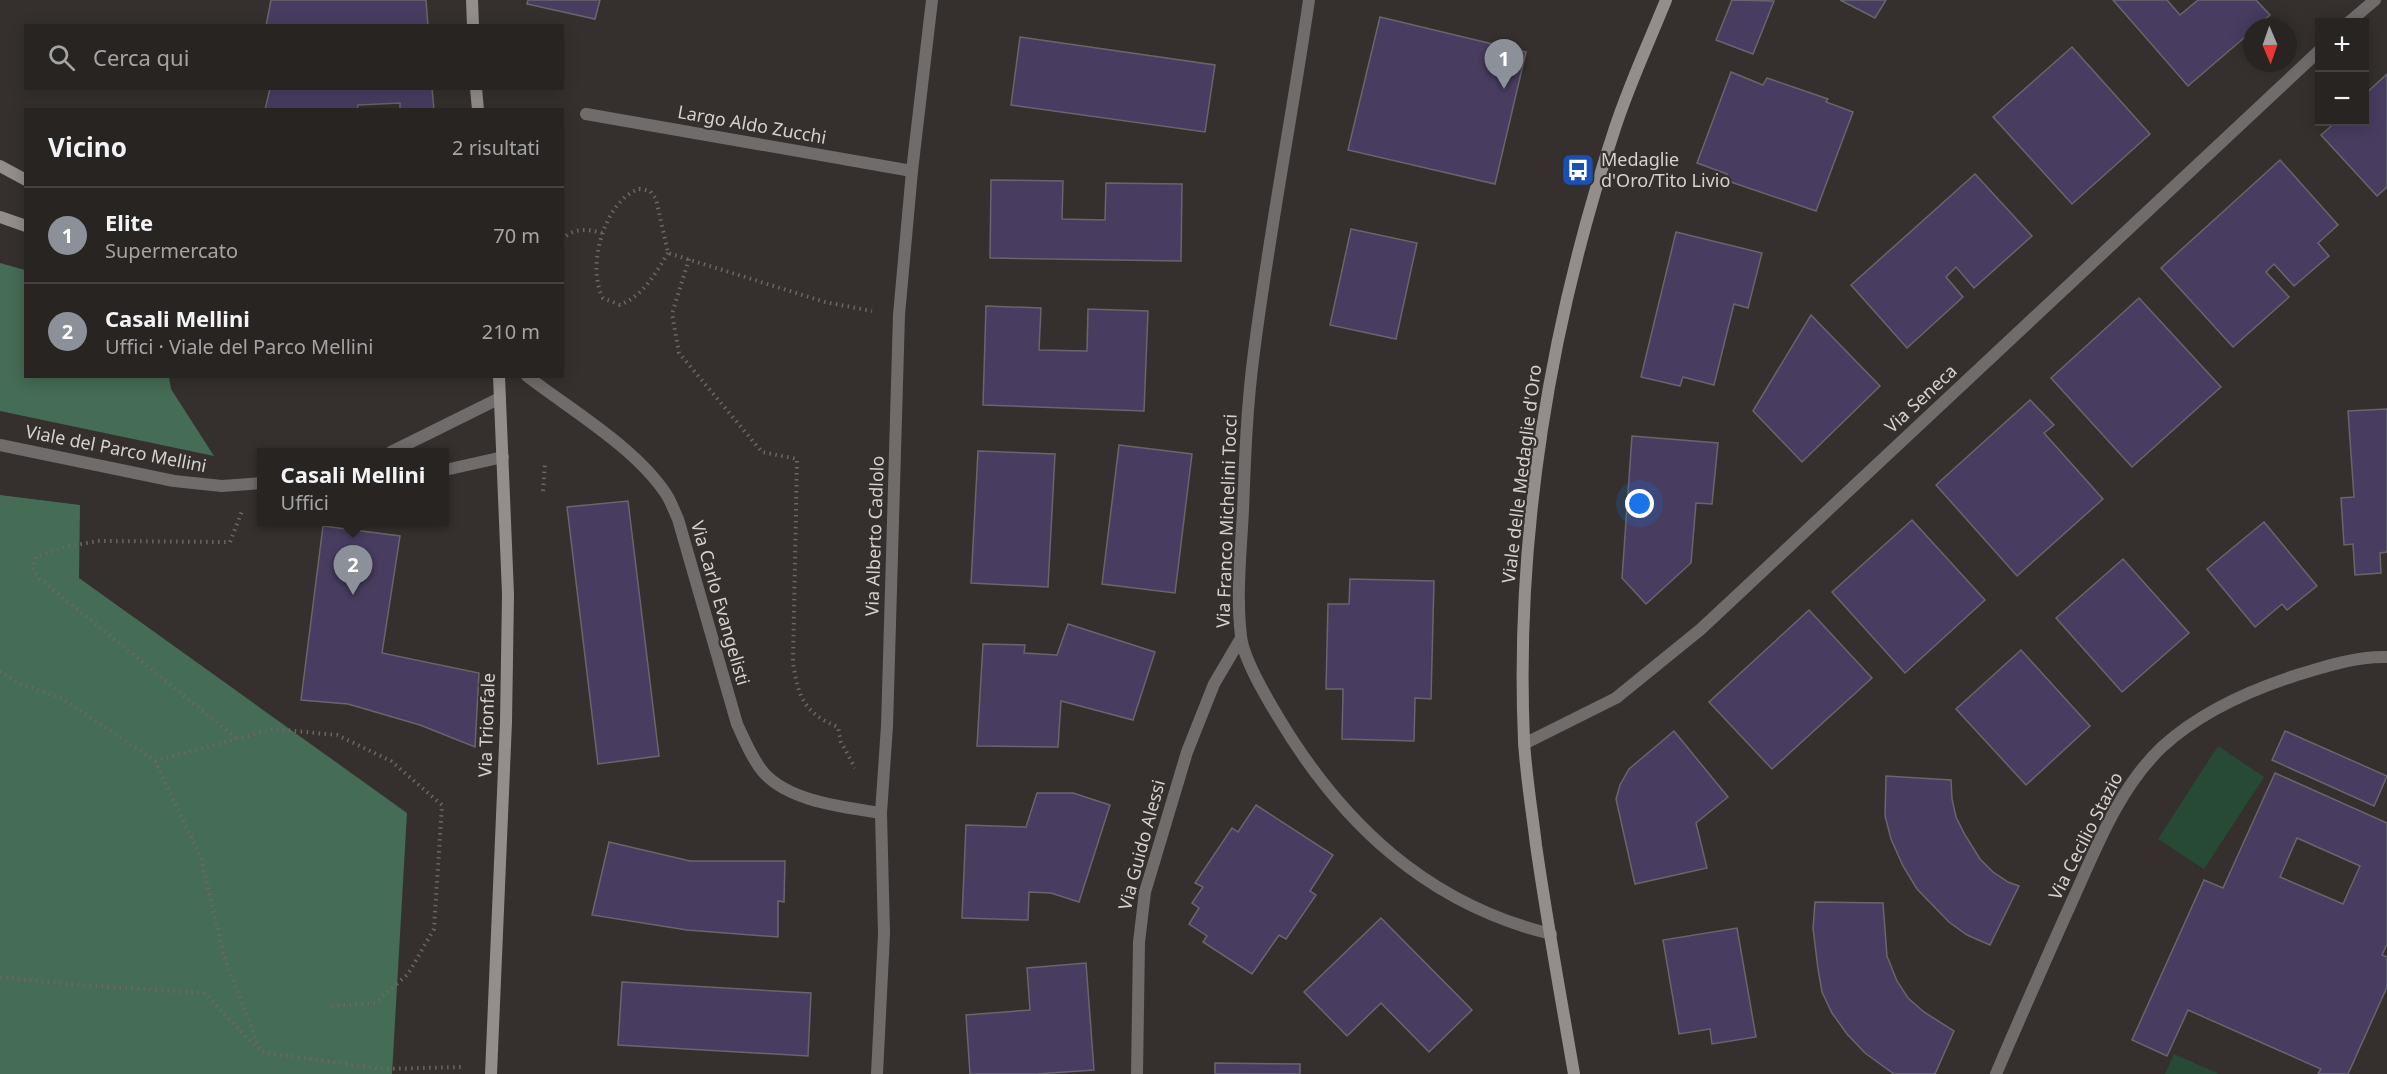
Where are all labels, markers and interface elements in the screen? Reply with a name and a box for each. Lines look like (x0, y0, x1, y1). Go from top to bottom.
north arrow (2243, 18, 2297, 72)
map controls (2315, 18, 2369, 126)
button: + (2315, 18, 2369, 72)
search box (24, 24, 564, 90)
pin: 1 (1484, 40, 1524, 89)
icon: search (45, 41, 78, 74)
text: Cerca qui (93, 42, 189, 72)
button: − (2315, 72, 2369, 126)
street label: Largo Aldo Zucchi (676, 99, 828, 149)
text: Vicino (48, 129, 127, 165)
text: 2 risultati (452, 134, 540, 161)
place label: Medaglie d'Oro/Tito Livio (1601, 147, 1730, 192)
bus stop icon: Medaglie d'Oro/Tito Livio (1560, 152, 1596, 188)
text: Elite (105, 207, 153, 237)
text: 1 (62, 222, 73, 249)
text: 70 m (493, 222, 540, 249)
text: Supermercato (105, 237, 238, 264)
text: Casali Mellini (105, 303, 250, 333)
text: 2 (62, 318, 73, 345)
text: 210 m (482, 318, 540, 345)
text: Uffici · Viale del Parco Mellini (105, 333, 374, 360)
street label: Via Seneca (1879, 359, 1962, 438)
street label: Viale delle Medaglie d'Oro (1496, 363, 1546, 585)
street label: Via Franco Michelini Tocci (1210, 413, 1242, 628)
street label: Viale del Parco Mellini (24, 419, 209, 477)
popup (257, 448, 449, 526)
street label: Via Alberto Cadlolo (859, 455, 889, 617)
text: Casali Mellini (281, 459, 425, 489)
text: Uffici (281, 489, 329, 516)
your location (1625, 489, 1654, 518)
street label: Via Carlo Evangelisti (686, 518, 756, 688)
pin: 2 (334, 546, 372, 595)
street label: Via Trionfale (472, 672, 500, 778)
street label: Via Cecilio Stazio (2043, 768, 2128, 904)
street label: Via Guido Alessi (1112, 777, 1170, 913)

